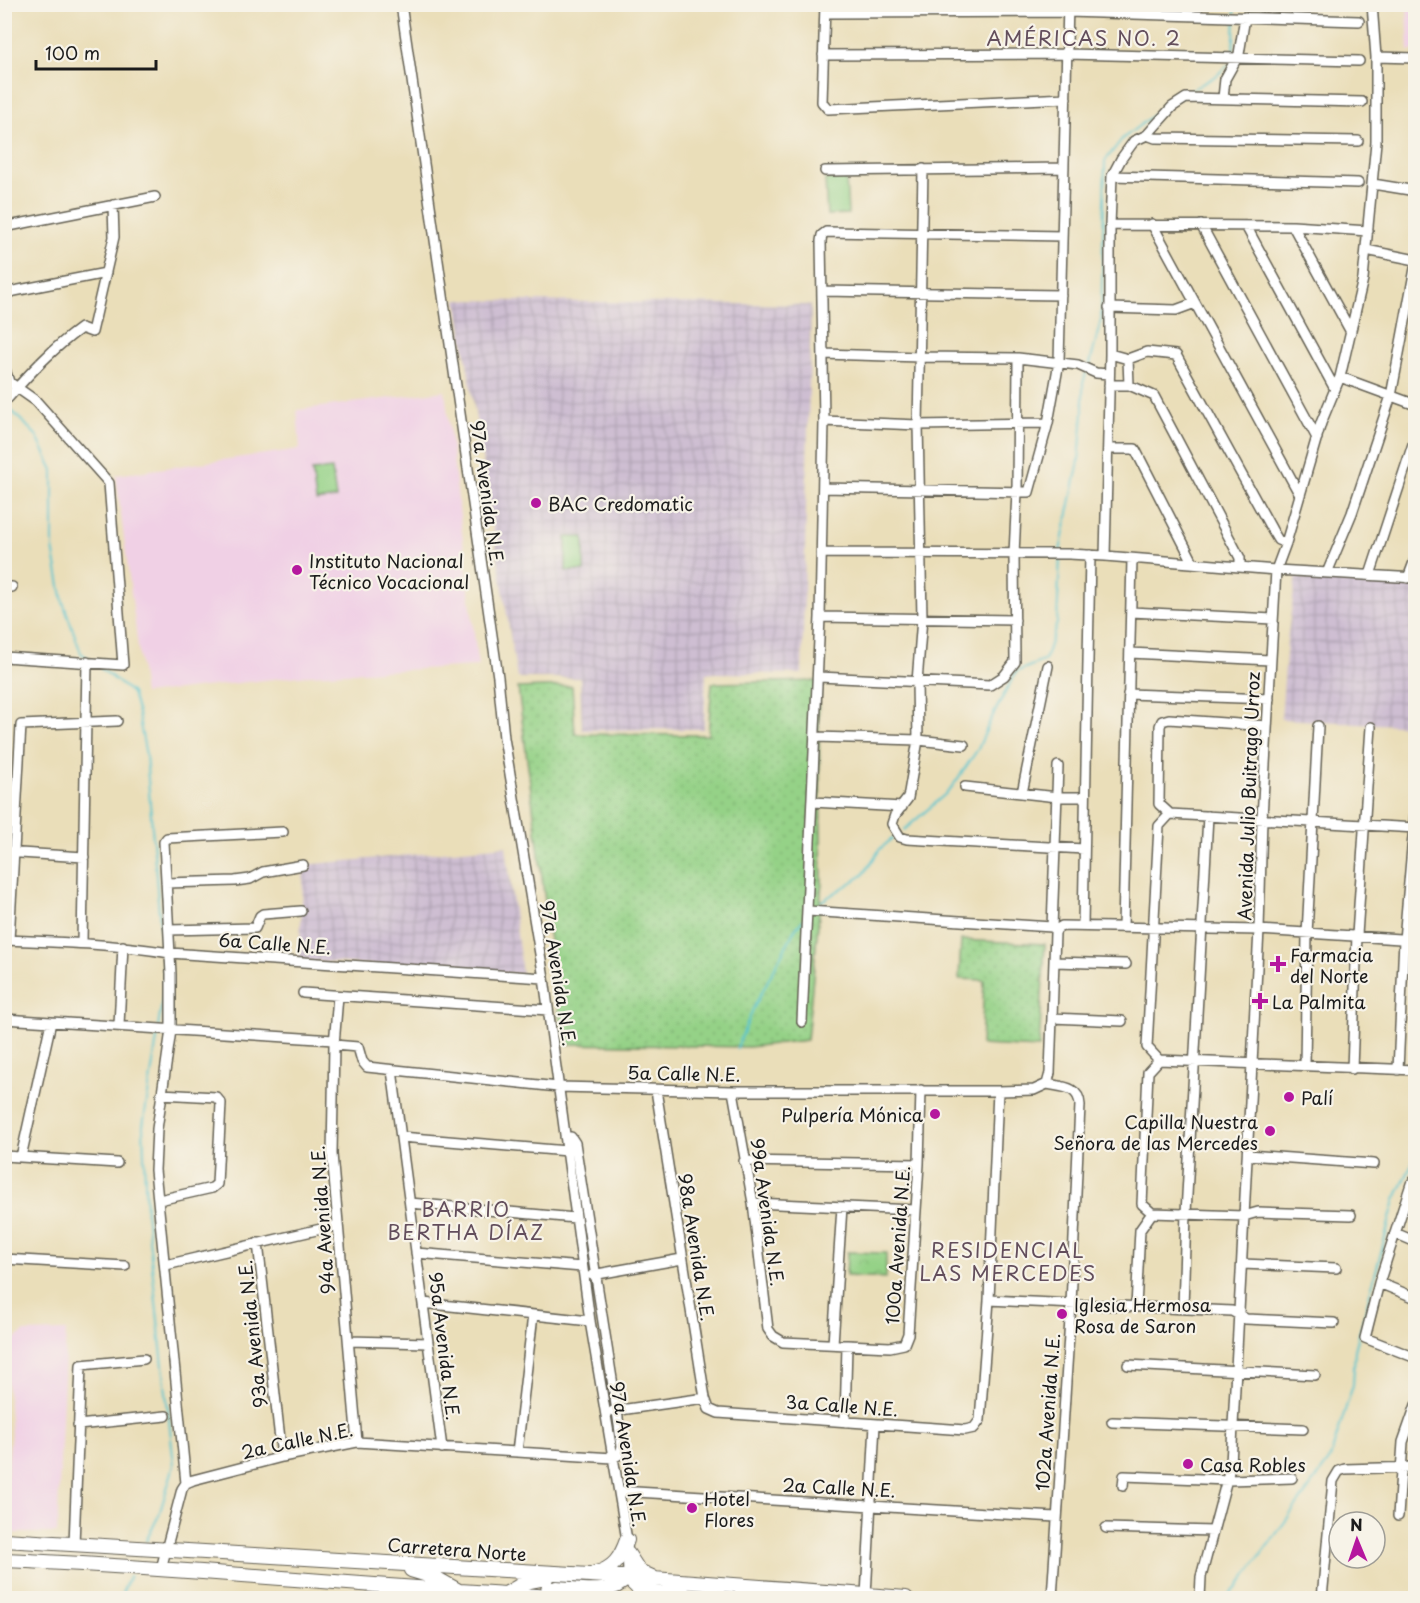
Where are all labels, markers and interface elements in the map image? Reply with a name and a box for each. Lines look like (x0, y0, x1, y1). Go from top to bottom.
district label: AMÉRICAS NO. 2 (987, 23, 1181, 53)
scale bar (36, 33, 156, 71)
text: 100 m (45, 39, 100, 66)
street label: 97a Avenida N.E. (464, 418, 512, 568)
place label: BAC Credomatic (548, 490, 693, 517)
marker: BAC Credomatic (529, 496, 543, 510)
place label: Instituto Nacional Técnico Vocacional (309, 547, 469, 595)
marker: Instituto Nacional Técnico Vocacional (290, 563, 304, 577)
street label: Avenida Julio Buitrago Urroz (1230, 671, 1266, 921)
street label: 97a Avenida N.E. (534, 898, 584, 1048)
street label: 6a Calle N.E. (218, 926, 332, 960)
place label: Farmacia del Norte (1290, 941, 1373, 989)
marker: Farmacia del Norte (1271, 957, 1285, 971)
place label: La Palmita (1272, 988, 1366, 1015)
marker: La Palmita (1253, 994, 1267, 1008)
street label: 5a Calle N.E. (627, 1059, 741, 1087)
place label: Palí (1301, 1084, 1333, 1111)
marker: Palí (1282, 1090, 1296, 1104)
place label: Pulpería Mónica (781, 1101, 924, 1128)
marker: Pulpería Mónica (928, 1107, 942, 1121)
place label: Capilla Nuestra Señora de las Mercedes (1053, 1108, 1258, 1156)
marker: Capilla Nuestra Señora de las Mercedes (1263, 1124, 1277, 1138)
street label: 99a Avenida N.E. (744, 1136, 792, 1288)
street label: 94a Avenida N.E. (303, 1145, 341, 1295)
street label: 100a Avenida N.E. (878, 1165, 916, 1325)
street label: 98a Avenida N.E. (672, 1171, 722, 1323)
district label: BARRIO BERTHA DÍAZ (387, 1194, 545, 1247)
district label: RESIDENCIAL LAS MERCEDES (919, 1235, 1097, 1288)
street label: 93a Avenida N.E. (231, 1259, 273, 1409)
street label: 95a Avenida N.E. (423, 1270, 467, 1422)
place label: Iglesia Hermosa Rosa de Saron (1074, 1291, 1212, 1339)
marker: Iglesia Hermosa Rosa de Saron (1055, 1307, 1069, 1321)
street label: 102a Avenida N.E. (1028, 1332, 1066, 1492)
street label: 97a Avenida N.E. (604, 1379, 654, 1529)
street label: 3a Calle N.E. (785, 1388, 899, 1422)
street label: 2a Calle N.E. (239, 1415, 355, 1465)
place label: Casa Robles (1200, 1451, 1306, 1478)
marker: Casa Robles (1181, 1457, 1195, 1471)
street label: 2a Calle N.E. (782, 1471, 896, 1503)
place label: Hotel Flores (704, 1485, 754, 1533)
marker: Hotel Flores (685, 1501, 699, 1515)
north arrow (1327, 1510, 1387, 1570)
text: N (1350, 1512, 1363, 1536)
street label: Carretera Norte (387, 1531, 527, 1567)

